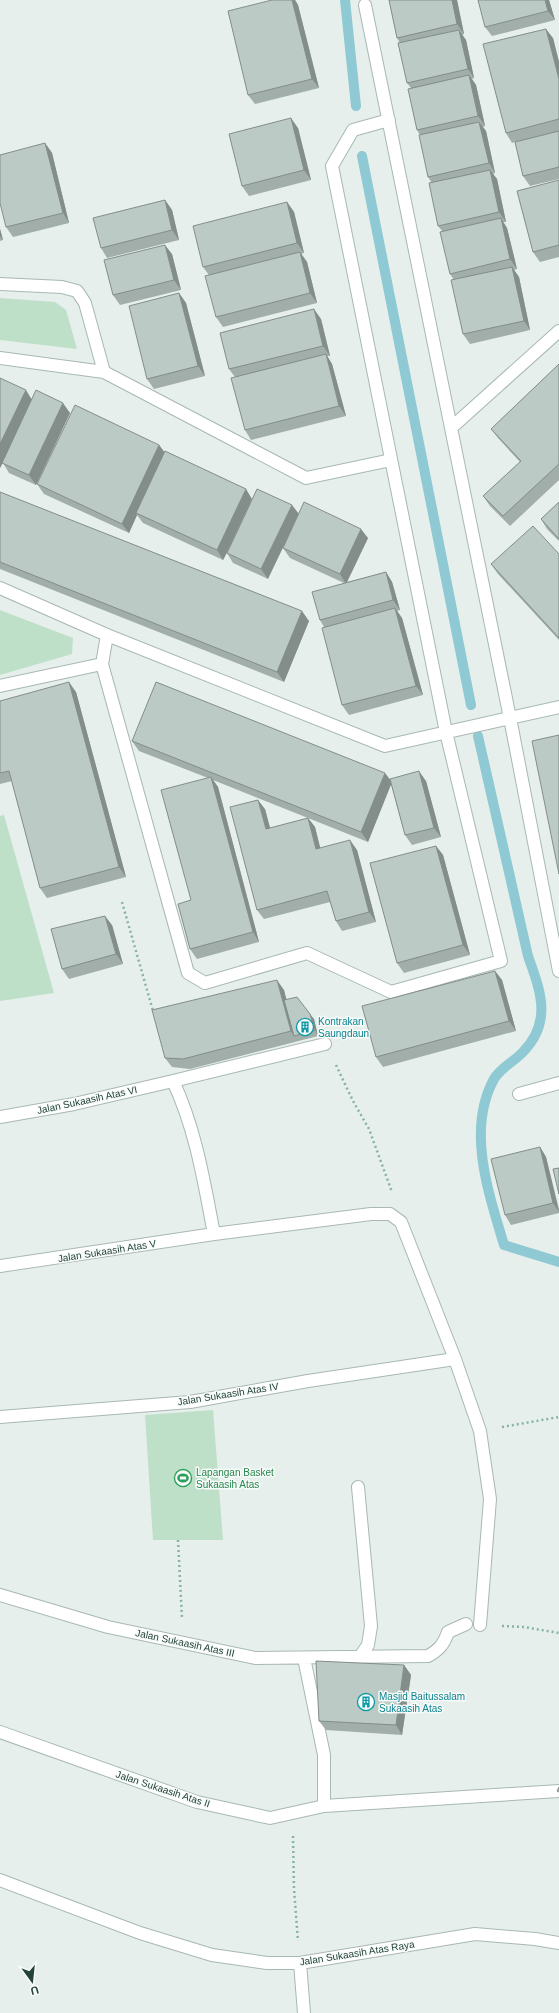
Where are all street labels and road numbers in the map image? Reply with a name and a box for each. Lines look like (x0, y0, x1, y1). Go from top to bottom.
street label: Jalan Sukaasih Atas VI (36, 1084, 138, 1116)
street label: Jalan Sukaasih Atas V (57, 1238, 157, 1264)
street label: Jalan Sukaasih Atas IV (177, 1381, 280, 1407)
street label: Jalan Sukaasih Atas III (134, 1627, 236, 1659)
street label: Jalan Sukaasih Atas II (115, 1769, 211, 1809)
street label: Jalan Sukaasih Atas Raya (299, 1938, 416, 1968)

